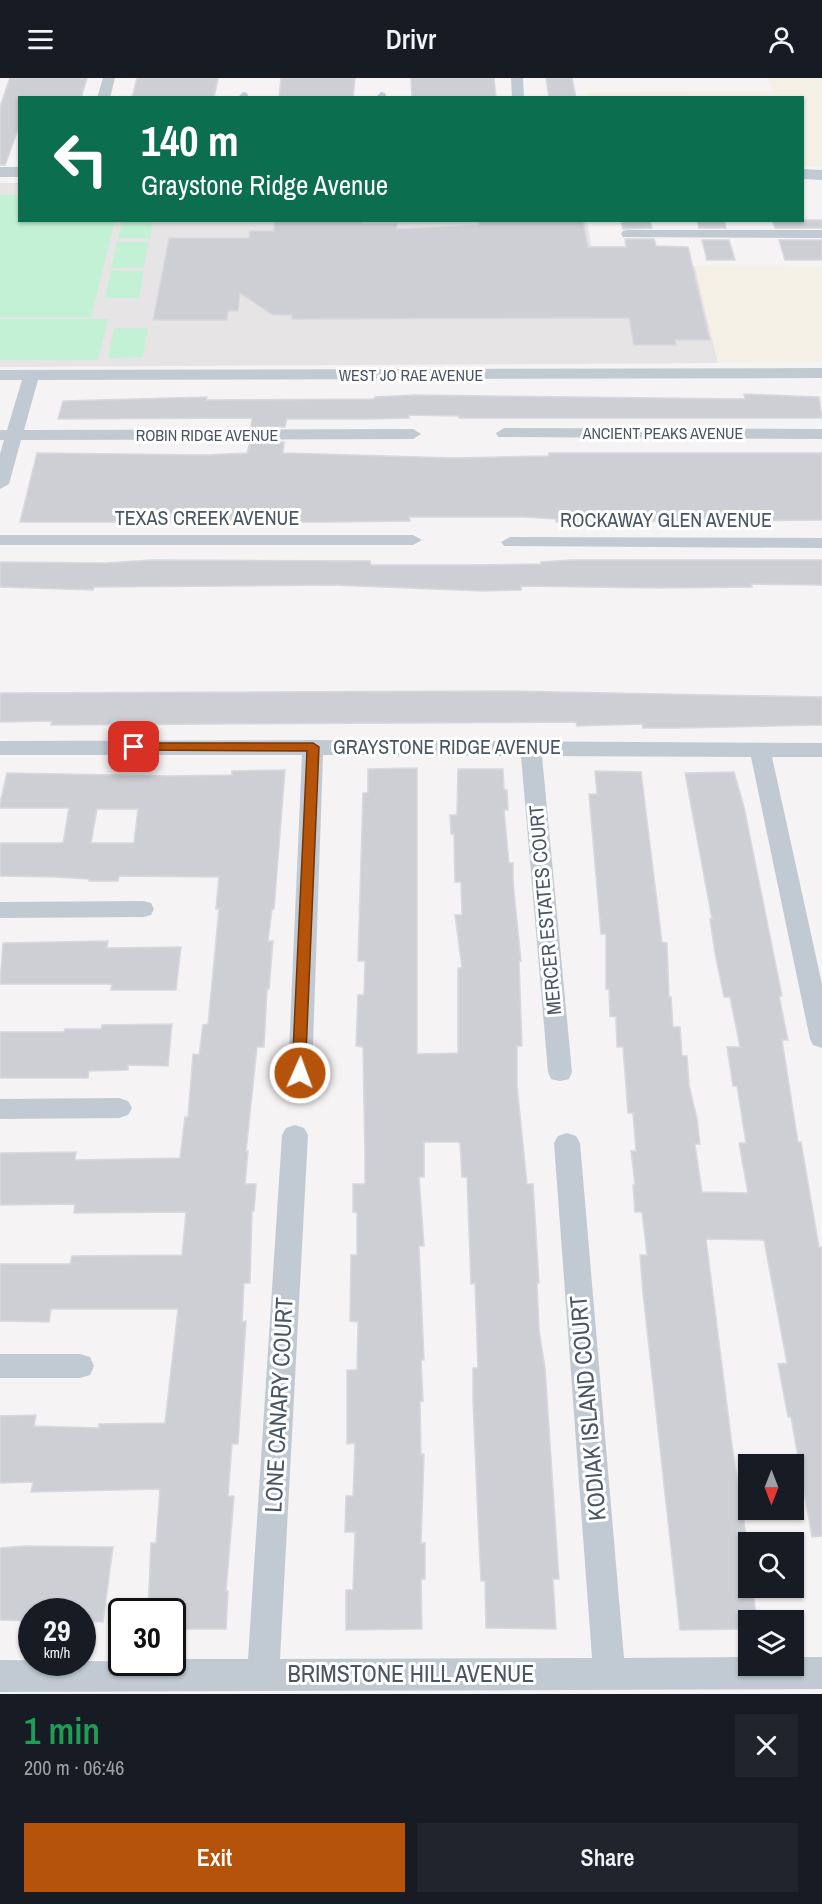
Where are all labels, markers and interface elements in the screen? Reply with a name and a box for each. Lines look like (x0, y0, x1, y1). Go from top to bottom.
text: Drivr (386, 21, 436, 57)
icon: menu (24, 23, 57, 56)
icon: person (765, 23, 798, 56)
text: 140 m (141, 113, 239, 169)
icon: left (42, 120, 120, 198)
text: Graystone Ridge Avenue (141, 167, 388, 203)
street label: WEST JO RAE AVENUE (339, 364, 483, 386)
street label: ANCIENT PEAKS AVENUE (582, 422, 743, 444)
street label: ROBIN RIDGE AVENUE (136, 424, 278, 446)
street label: TEXAS CREEK AVENUE (115, 504, 299, 531)
street label: ROCKAWAY GLEN AVENUE (560, 506, 772, 533)
pin (108, 721, 159, 772)
icon: arrive (117, 730, 150, 763)
street label: GRAYSTONE RIDGE AVENUE (333, 733, 561, 760)
street label: MERCER ESTATES COURT (522, 804, 567, 1016)
position arrow (268, 1041, 332, 1105)
street label: KODIAK ISLAND COURT (561, 1294, 613, 1522)
street label: LONE CANARY COURT (256, 1297, 300, 1513)
north arrow (738, 1454, 804, 1520)
map controls (738, 1454, 804, 1676)
button: search (738, 1532, 804, 1598)
speed limit sign: 30 (108, 1598, 186, 1676)
text: 29 (43, 1610, 71, 1650)
button: layers (738, 1610, 804, 1676)
text: km/h (44, 1642, 70, 1663)
street label: BRIMSTONE HILL AVENUE (288, 1657, 534, 1689)
text: 1 min (24, 1707, 100, 1755)
button: close (735, 1714, 798, 1777)
text: 200 m · 06:46 (24, 1754, 124, 1781)
button: Exit (24, 1823, 405, 1892)
button: Share (417, 1823, 798, 1892)

